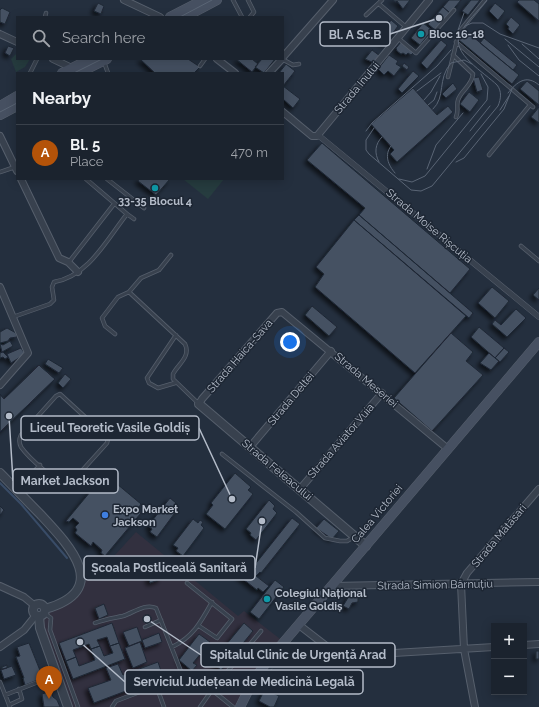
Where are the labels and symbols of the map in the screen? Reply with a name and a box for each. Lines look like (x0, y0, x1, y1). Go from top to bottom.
callout: Bl. A Sc.B (320, 22, 390, 46)
text: Bl. A Sc.B (329, 28, 381, 42)
place label: Bloc 16-18 (429, 28, 485, 41)
marker: Bloc 16-18 (416, 29, 426, 39)
street label: Strada Inului (332, 60, 382, 116)
marker: 33-35 Blocul 4 (150, 183, 160, 193)
street label: Strada Moise Rișcuția (383, 186, 475, 266)
place label: 33-35 Blocul 4 (118, 195, 192, 208)
street label: Strada Haica-Sava (205, 317, 275, 395)
your location (280, 332, 300, 352)
street label: Strada Meseriei (332, 350, 400, 410)
street label: Strada Deltei (265, 370, 317, 428)
street label: Strada Aviator Vuia (305, 401, 377, 481)
callout: Liceul Teoretic Vasile Goldiș (21, 416, 199, 440)
text: Liceul Teoretic Vasile Goldiș (30, 421, 190, 435)
street label: Strada Feleacului (239, 437, 315, 503)
callout: Market Jackson (13, 469, 118, 493)
text: Market Jackson (20, 474, 110, 488)
street label: Calea Victoriei (349, 482, 405, 546)
street label: Strada Mătăsari (469, 502, 529, 570)
place label: Expo Market Jackson (113, 503, 179, 529)
marker: Expo Market Jackson (100, 510, 110, 520)
callout: Școala Postliceală Sanitară (84, 556, 255, 580)
text: Școala Postliceală Sanitară (91, 561, 247, 575)
street label: Strada Simion Bărnuțiu (377, 577, 493, 593)
place label: Colegiul Național Vasile Goldiș (275, 587, 367, 613)
marker: Colegiul Național Vasile Goldiș (262, 594, 272, 604)
callout: Spitalul Clinic de Urgență Arad (201, 643, 395, 667)
text: Spitalul Clinic de Urgență Arad (210, 648, 387, 662)
pin: A (36, 666, 62, 699)
callout: Serviciul Județean de Medicină Legală (125, 670, 363, 694)
text: Serviciul Județean de Medicină Legală (133, 675, 355, 689)

